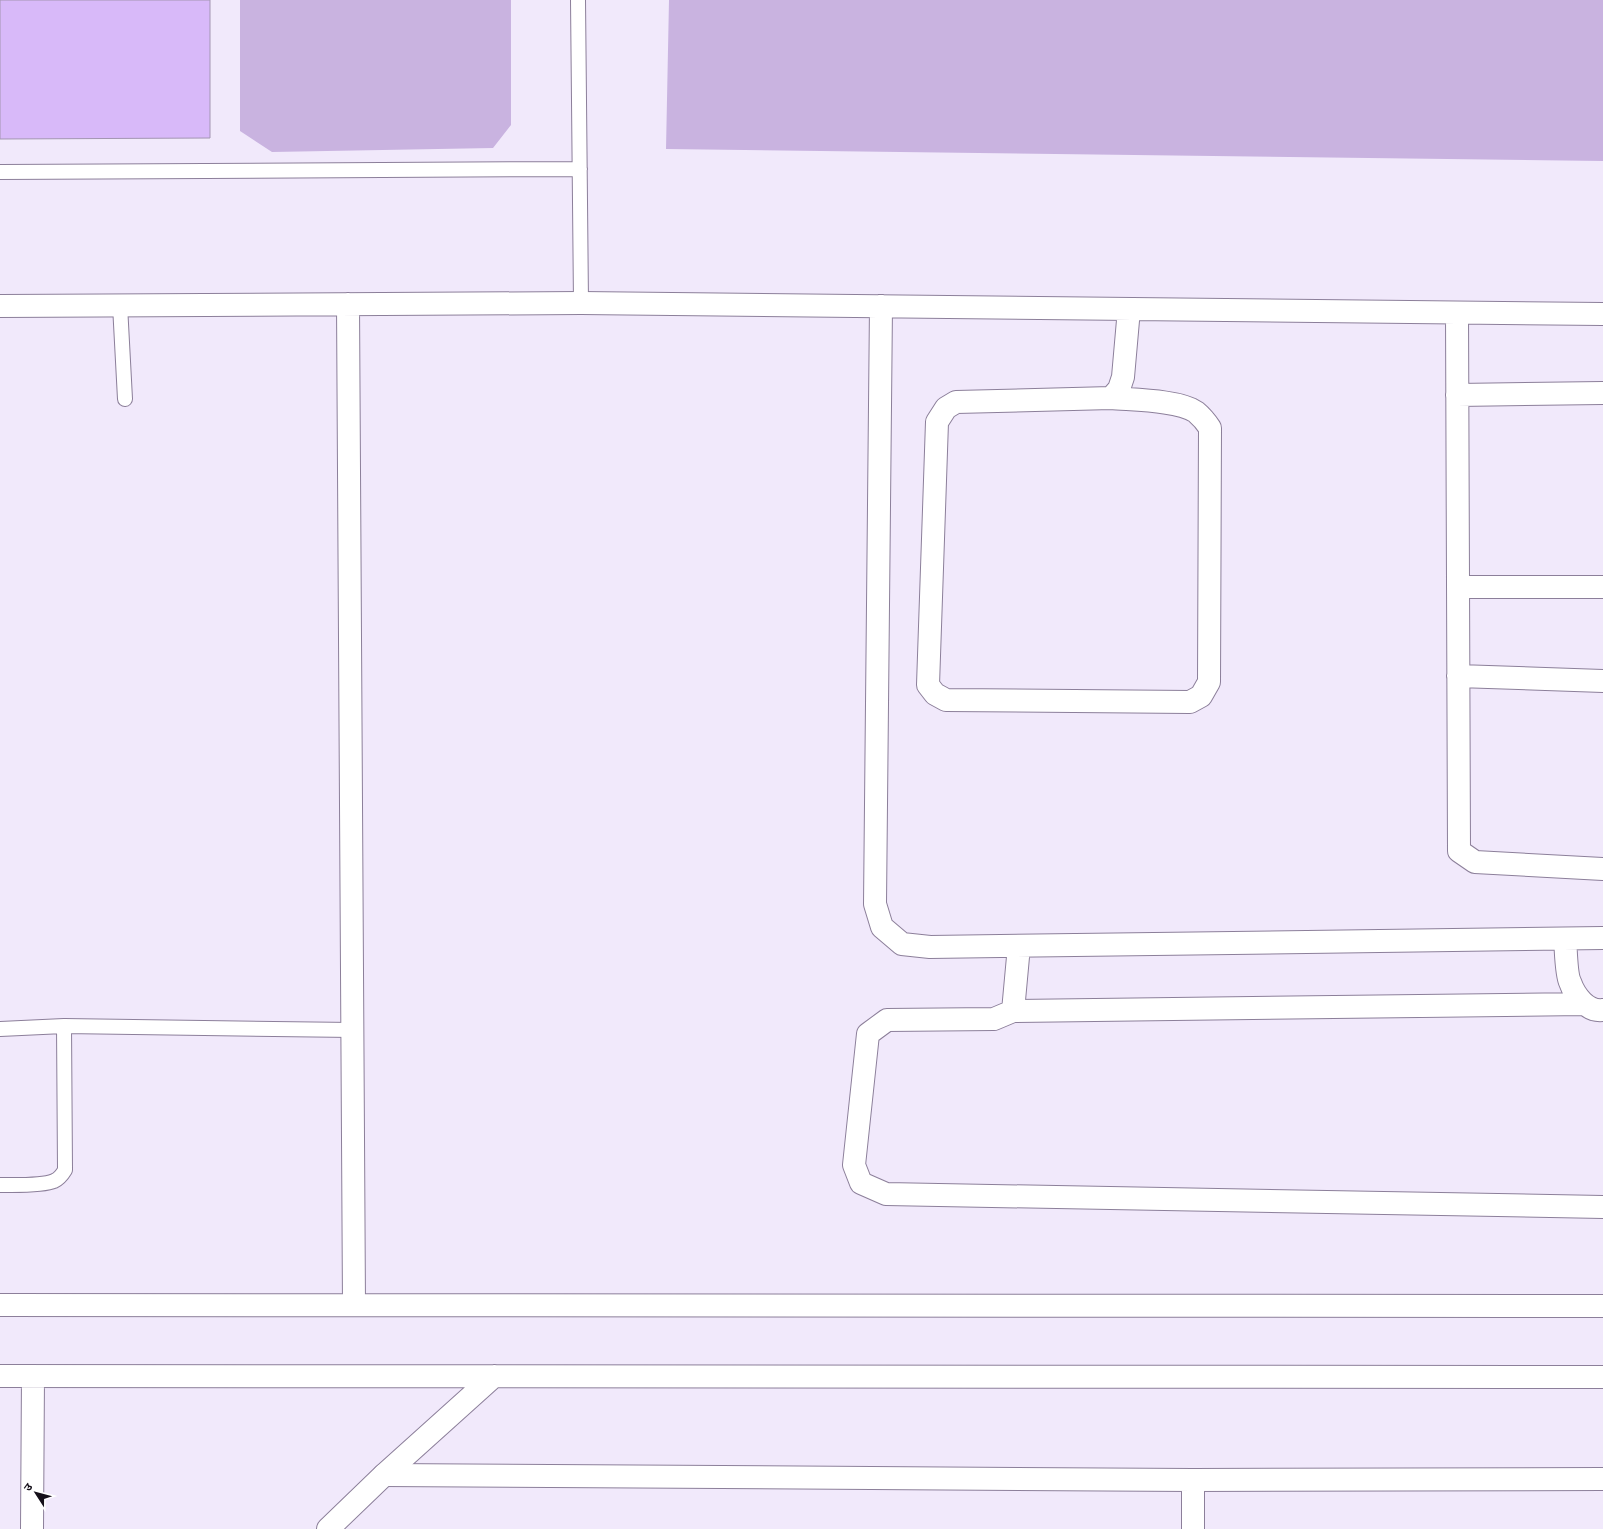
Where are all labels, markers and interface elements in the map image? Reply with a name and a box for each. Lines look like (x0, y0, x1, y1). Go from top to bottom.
north arrow (16, 1473, 56, 1513)
text: उ (21, 1481, 36, 1494)

